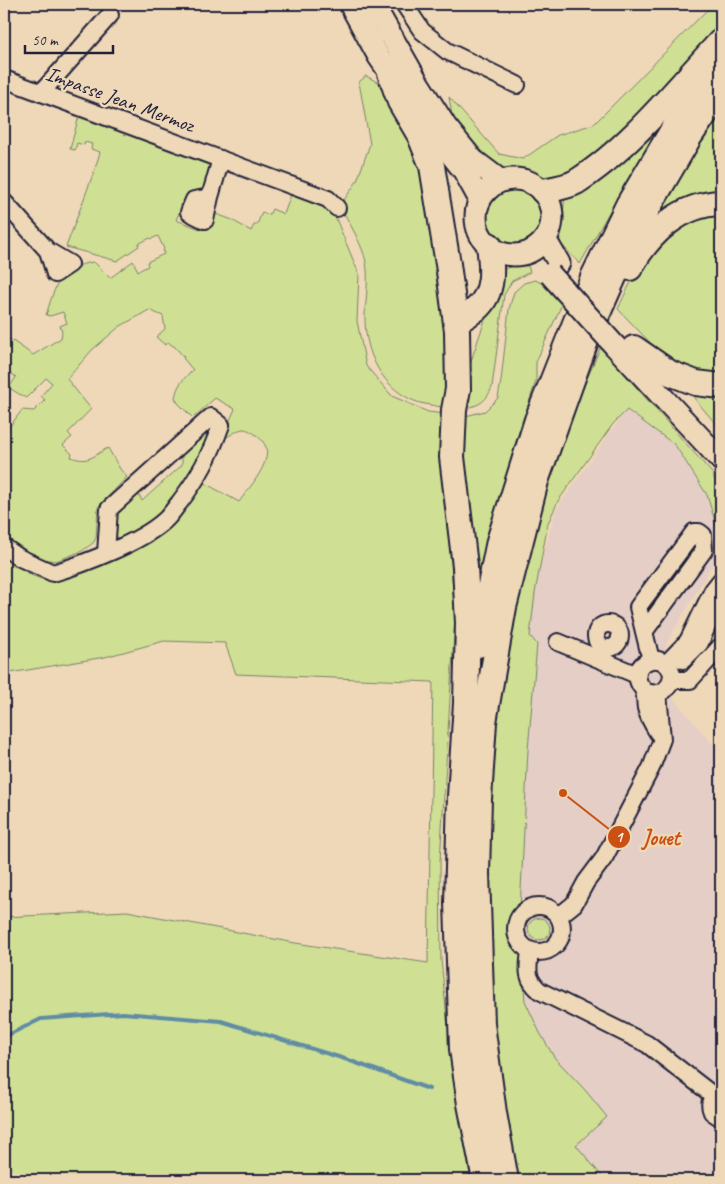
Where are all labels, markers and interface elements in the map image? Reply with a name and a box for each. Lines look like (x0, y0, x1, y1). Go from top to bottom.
scale bar (25, 22, 112, 54)
text: 50 m (32, 31, 59, 50)
street label: Impasse Jean Mermoz (42, 60, 200, 139)
callout: Jouet (607, 819, 689, 856)
text: Jouet (640, 824, 682, 852)
text: 1 (616, 828, 625, 847)

